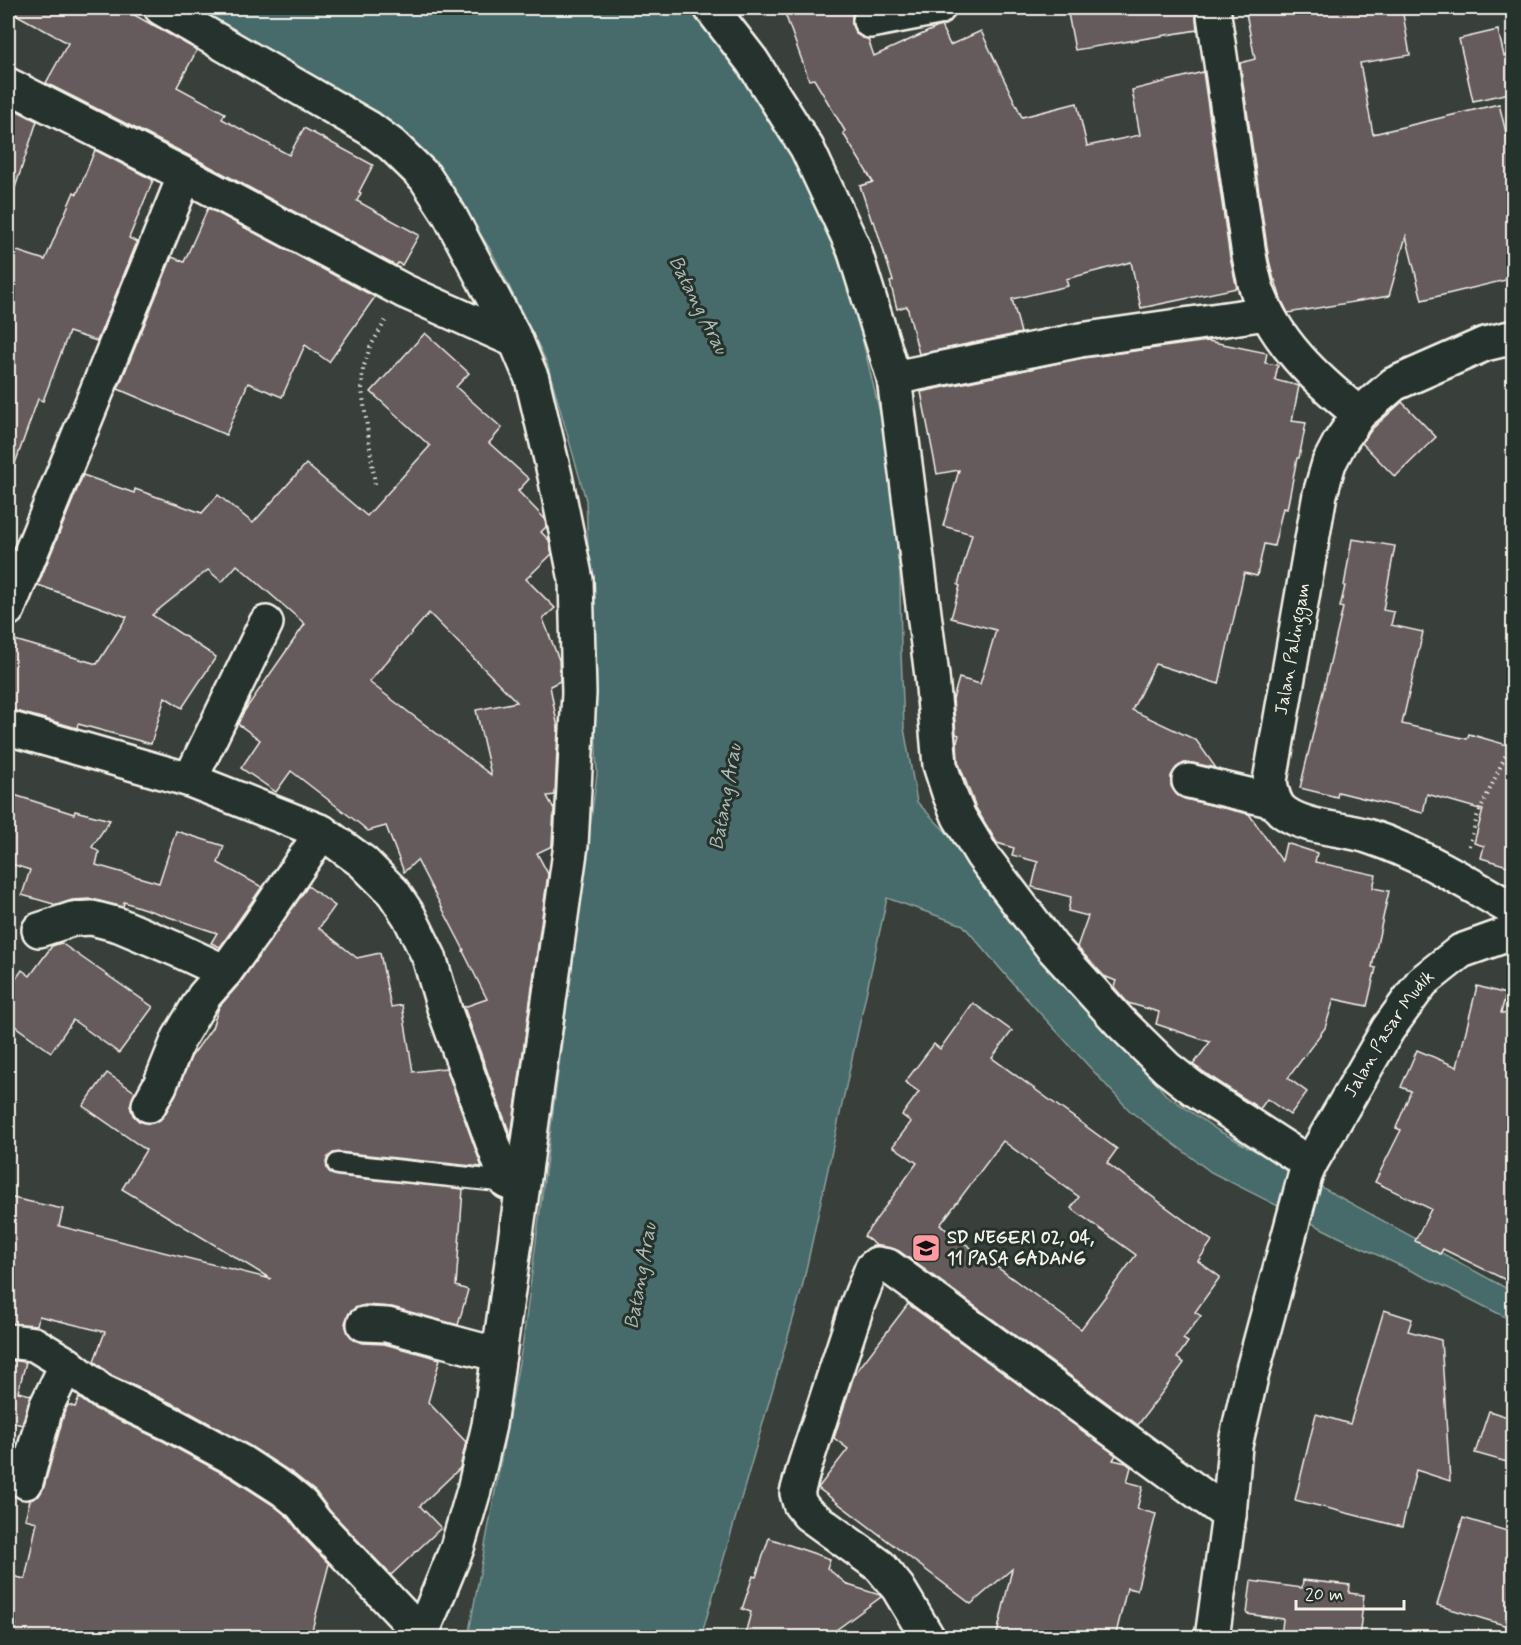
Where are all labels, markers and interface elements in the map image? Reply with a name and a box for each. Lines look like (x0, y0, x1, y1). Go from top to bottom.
water label: Batang Arau (662, 251, 735, 360)
street label: Jalan Palinggam (1270, 581, 1318, 717)
water label: Batang Arau (703, 741, 749, 852)
street label: Jalan Pasar Mudik (1339, 965, 1440, 1102)
water label: Batang Arau (618, 1220, 664, 1331)
place label: SD NEGERI 02, 04, 11 PASA GADANG (947, 1226, 1094, 1271)
school or university icon: SD NEGERI 02, 04, 11 PASA GADANG (910, 1232, 942, 1264)
scale bar (1296, 1573, 1404, 1611)
text: 20 m (1305, 1583, 1343, 1607)

